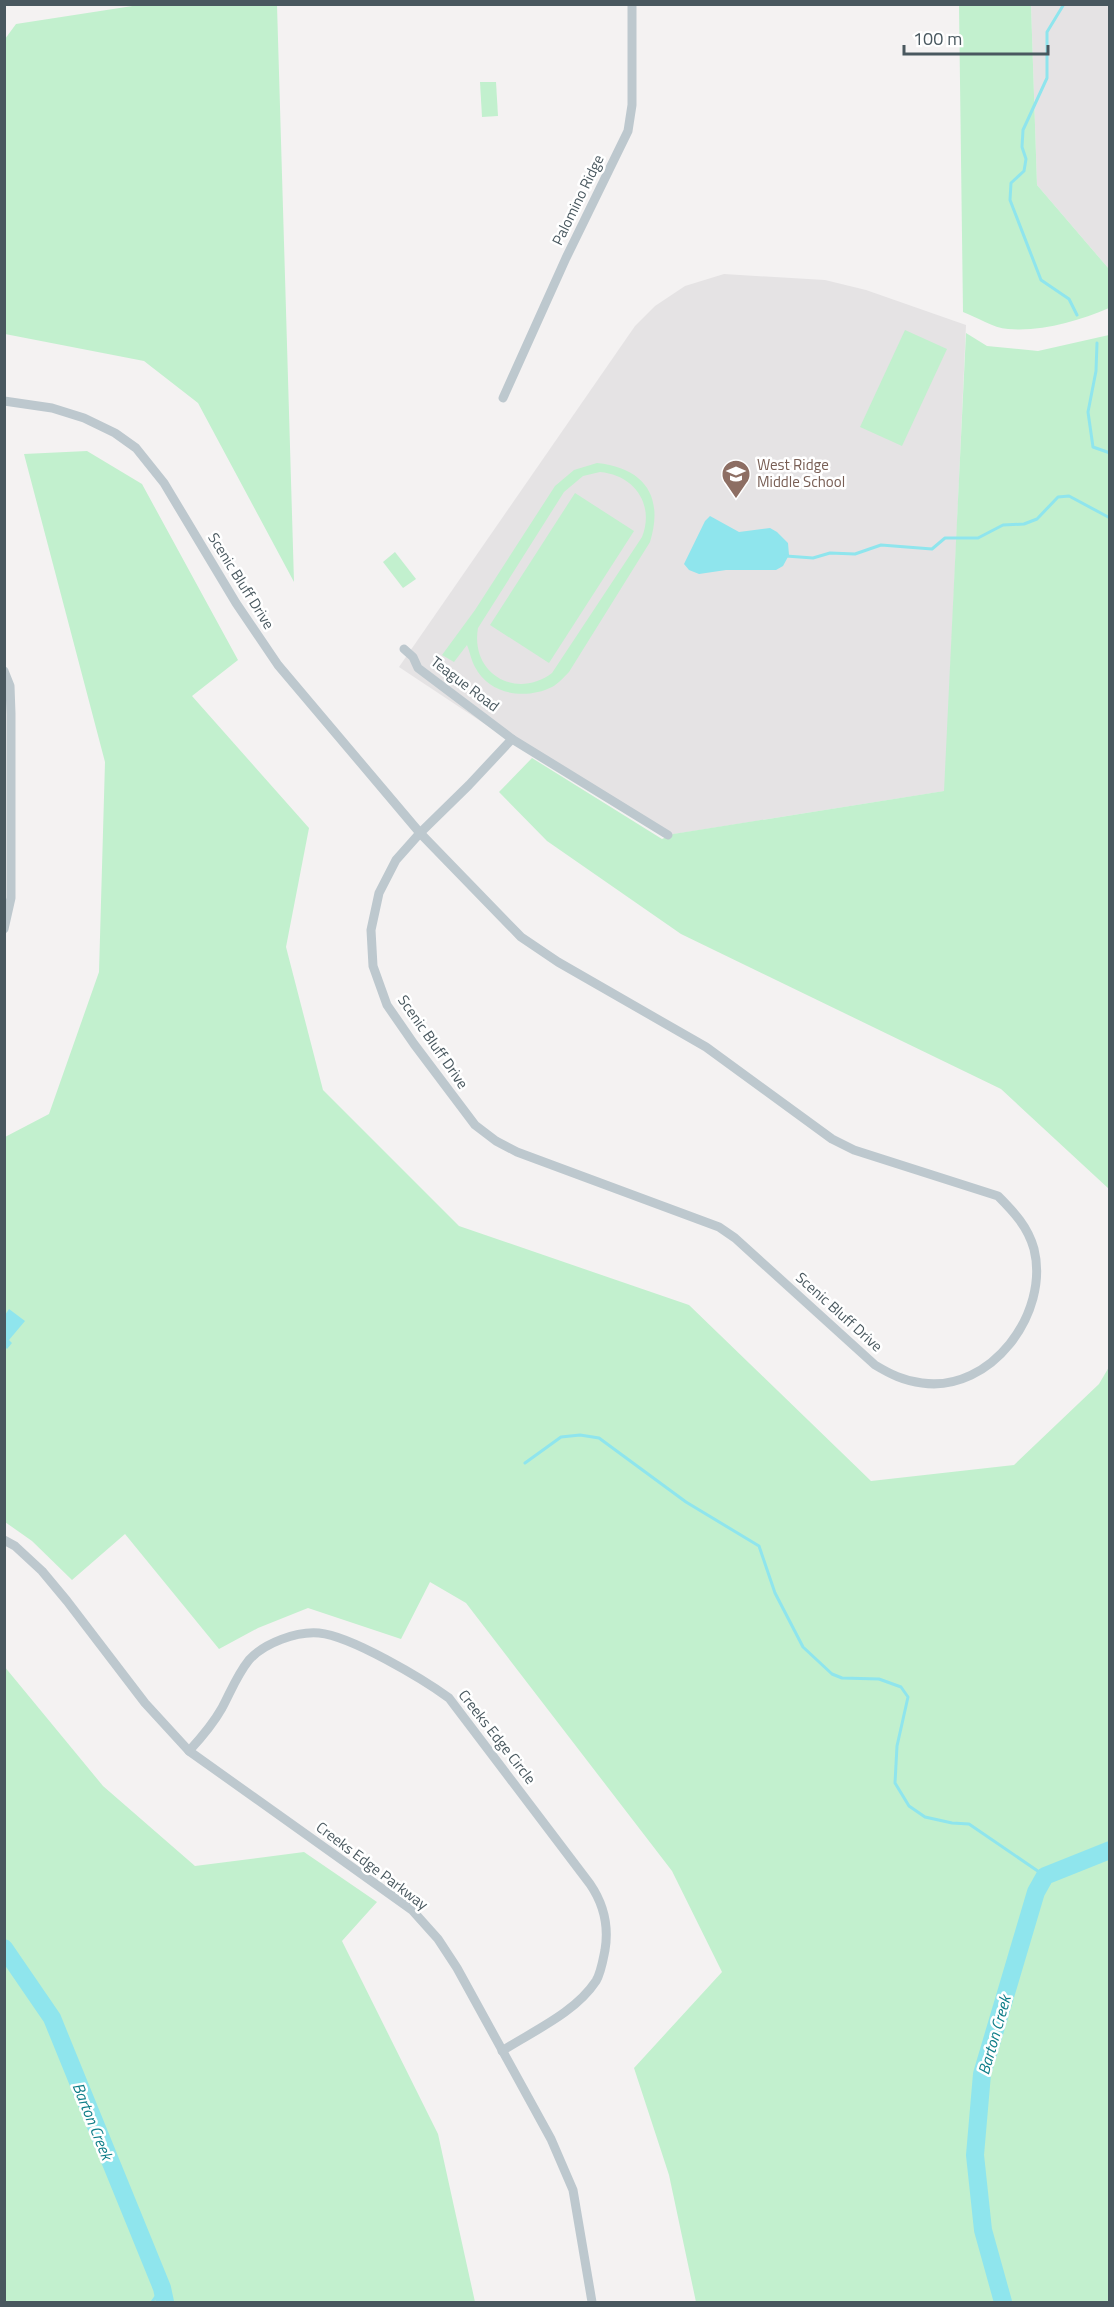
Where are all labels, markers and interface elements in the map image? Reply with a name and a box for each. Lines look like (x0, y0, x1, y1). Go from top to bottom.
scale bar (904, 18, 1048, 56)
text: 100 m (913, 25, 962, 52)
street label: Palomino Ridge (546, 150, 609, 249)
place label: West Ridge Middle School (757, 453, 845, 493)
school or university icon: West Ridge Middle School (720, 458, 752, 500)
street label: Scenic Bluff Drive (203, 528, 280, 633)
street label: Teague Road (426, 650, 504, 717)
street label: Scenic Bluff Drive (392, 990, 474, 1093)
street label: Scenic Bluff Drive (791, 1266, 888, 1357)
street label: Creeks Edge Circle (453, 1684, 542, 1789)
street label: Creeks Edge Parkway (311, 1816, 433, 1915)
water label: Barton Creek (971, 1991, 1017, 2078)
water label: Barton Creek (67, 2079, 120, 2165)

